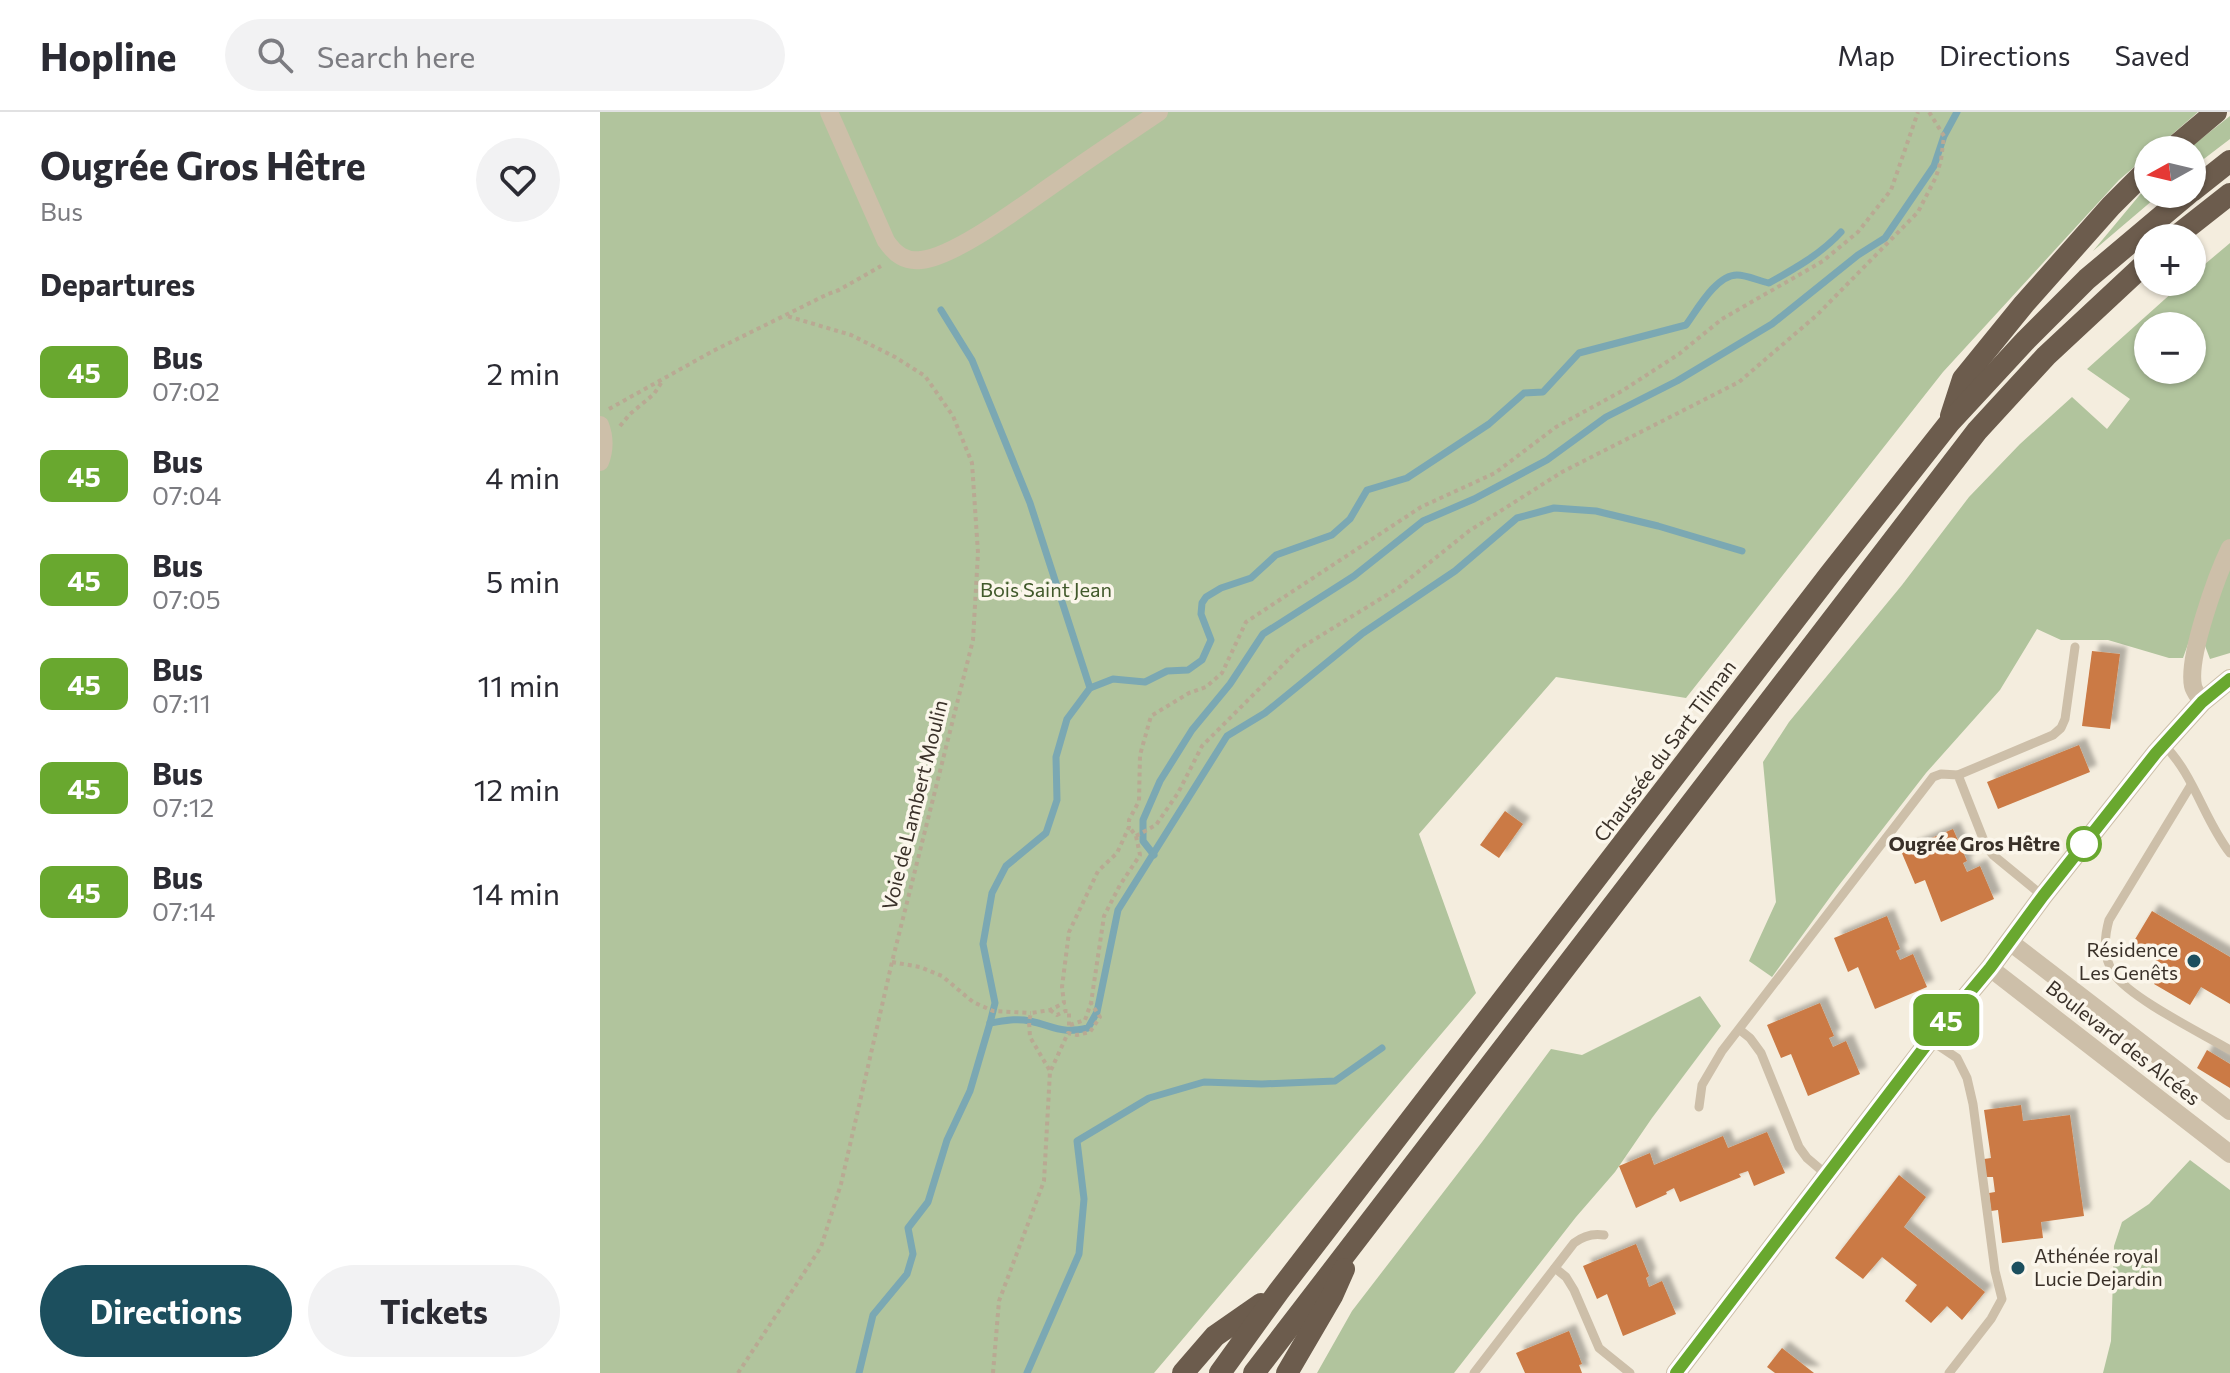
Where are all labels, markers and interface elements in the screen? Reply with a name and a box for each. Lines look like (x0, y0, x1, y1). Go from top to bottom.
search box (225, 19, 785, 91)
text: Hopline (40, 32, 177, 79)
icon: search (253, 33, 297, 77)
text: Search here (317, 37, 475, 74)
text: Map (1837, 38, 1895, 72)
text: Directions (1939, 38, 2070, 72)
text: Saved (2114, 38, 2190, 72)
north arrow (2134, 136, 2206, 208)
map controls (2134, 136, 2206, 384)
button: heart (476, 138, 560, 222)
text: Ougrée Gros Hêtre (40, 141, 366, 188)
text: Bus (40, 195, 83, 226)
button: + (2134, 224, 2206, 296)
text: Departures (40, 265, 195, 302)
button: − (2134, 312, 2206, 384)
text: Bus (152, 338, 203, 375)
text: 2 min (487, 354, 560, 391)
text: 45 (67, 355, 101, 389)
text: 07:02 (152, 375, 220, 406)
text: Bus (152, 442, 203, 479)
text: 4 min (485, 458, 560, 495)
text: 45 (67, 459, 101, 493)
text: 07:04 (152, 479, 221, 510)
text: Bus (152, 546, 203, 583)
text: 5 min (486, 562, 560, 599)
text: 45 (67, 563, 101, 597)
park label: Bois Saint Jean (980, 577, 1112, 601)
text: 07:05 (152, 583, 221, 614)
text: Bus (152, 650, 203, 687)
street label: Chaussée du Sart Tilman (1588, 655, 1740, 846)
text: 11 min (478, 666, 560, 703)
text: 45 (67, 667, 101, 701)
text: 07:11 (152, 687, 211, 718)
street label: Voie de Lambert Moulin (876, 697, 952, 912)
text: Bus (152, 754, 203, 791)
text: 12 min (474, 770, 560, 807)
text: 45 (67, 771, 101, 805)
text: 07:12 (152, 791, 214, 822)
marker: Ougrée Gros Hêtre (2067, 827, 2101, 861)
place label: Ougrée Gros Hêtre (1889, 831, 2060, 855)
text: Bus (152, 858, 203, 895)
text: 14 min (472, 874, 560, 911)
text: 45 (67, 875, 101, 909)
text: 07:14 (152, 895, 215, 926)
place label: Résidence Les Genêts (2079, 937, 2178, 984)
marker: Résidence Les Genêts (2185, 952, 2203, 970)
street label: Boulevard des Alcées (2042, 975, 2205, 1110)
line badge: 45 (1910, 994, 1982, 1046)
text: 45 (1929, 1003, 1963, 1037)
place label: Athénée royal Lucie Dejardin (2034, 1243, 2163, 1290)
marker: Athénée royal Lucie Dejardin (2009, 1259, 2027, 1277)
button: Directions (40, 1265, 292, 1357)
button: Tickets (308, 1265, 560, 1357)

